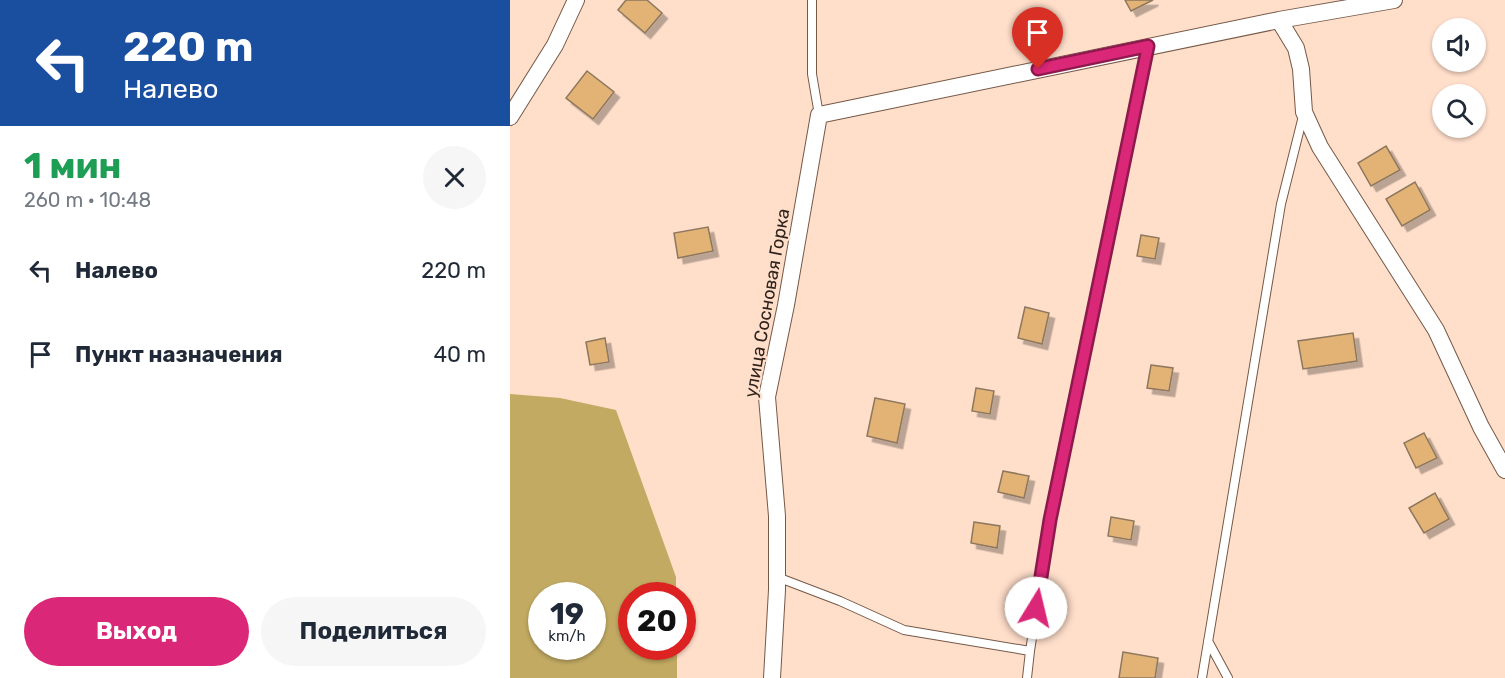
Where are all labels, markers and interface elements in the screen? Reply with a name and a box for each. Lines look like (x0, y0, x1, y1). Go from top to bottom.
pin (1012, 7, 1063, 69)
icon: arrive (1021, 16, 1054, 49)
map controls (1432, 18, 1486, 138)
button: sound (1432, 18, 1486, 72)
text: 220 m (123, 22, 254, 72)
icon: left (24, 24, 102, 102)
text: Налево (123, 73, 219, 105)
button: search (1432, 84, 1486, 138)
text: 1 мин (24, 144, 122, 187)
button: close (423, 146, 486, 209)
text: 260 m · 10:48 (24, 188, 151, 212)
street label: улица Сосновая Горка (740, 207, 794, 399)
icon: left (24, 254, 57, 287)
text: Налево (75, 257, 158, 284)
text: 220 m (421, 257, 486, 284)
icon: arrive (24, 338, 57, 371)
text: Пункт назначения (75, 341, 283, 368)
text: 40 m (433, 341, 486, 368)
position arrow (1004, 576, 1068, 640)
speed limit sign: 20 (618, 582, 696, 660)
text: 19 (550, 596, 584, 632)
button: Выход (24, 597, 249, 666)
button: Поделиться (261, 597, 486, 666)
text: km/h (548, 627, 586, 645)

